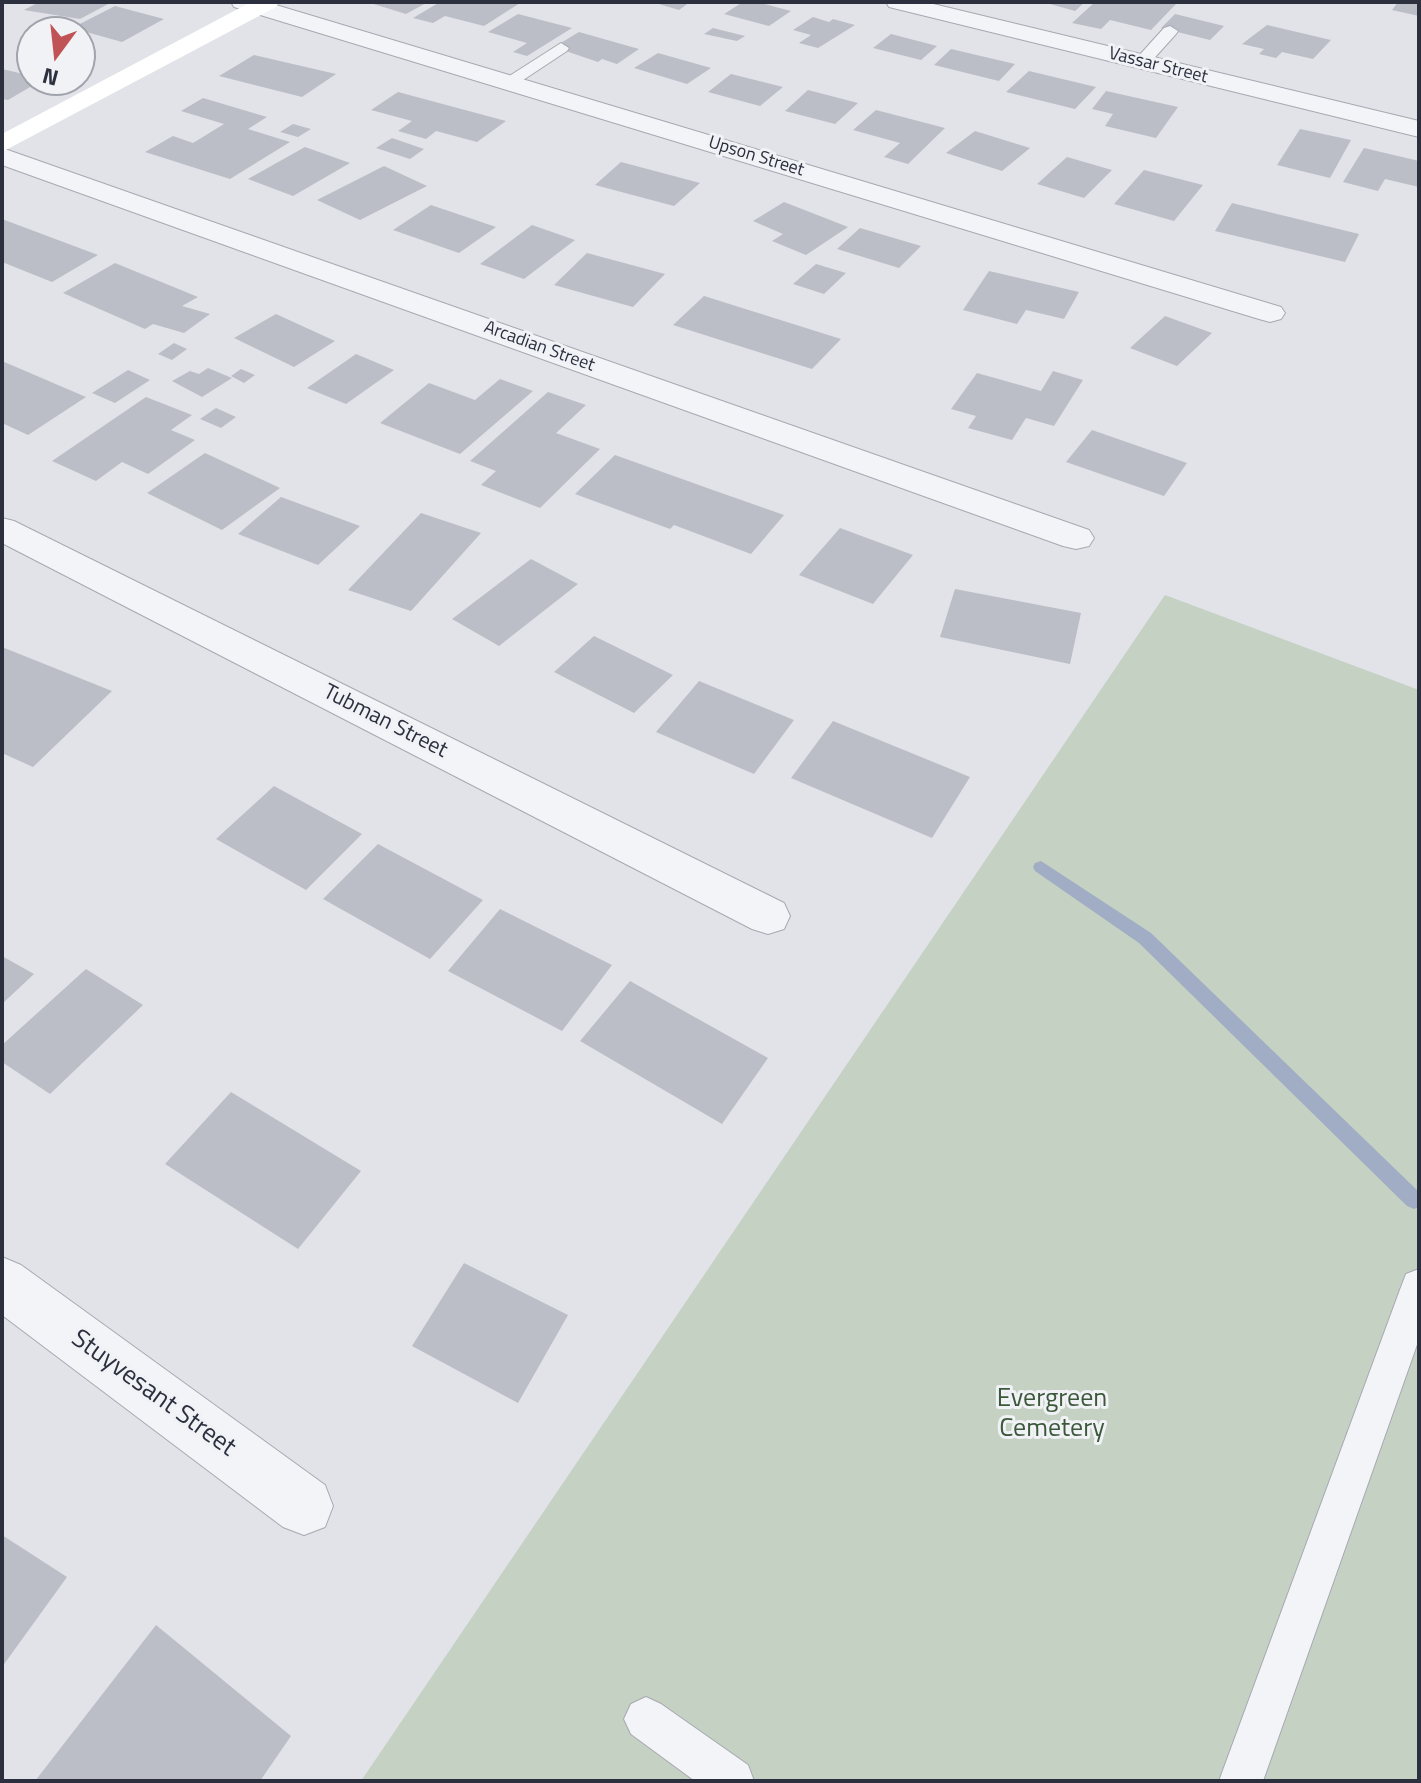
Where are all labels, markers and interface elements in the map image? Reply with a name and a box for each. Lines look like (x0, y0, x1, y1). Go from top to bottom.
north arrow (16, 16, 96, 96)
street label: Vassar Street (1106, 43, 1210, 89)
text: N (39, 59, 62, 96)
street label: Upson Street (706, 132, 806, 182)
street label: Arcadian Street (481, 317, 597, 377)
street label: Tubman Street (319, 679, 451, 765)
street label: Stuyvesant Street (65, 1324, 241, 1464)
park label: Evergreen Cemetery (997, 1384, 1107, 1446)

